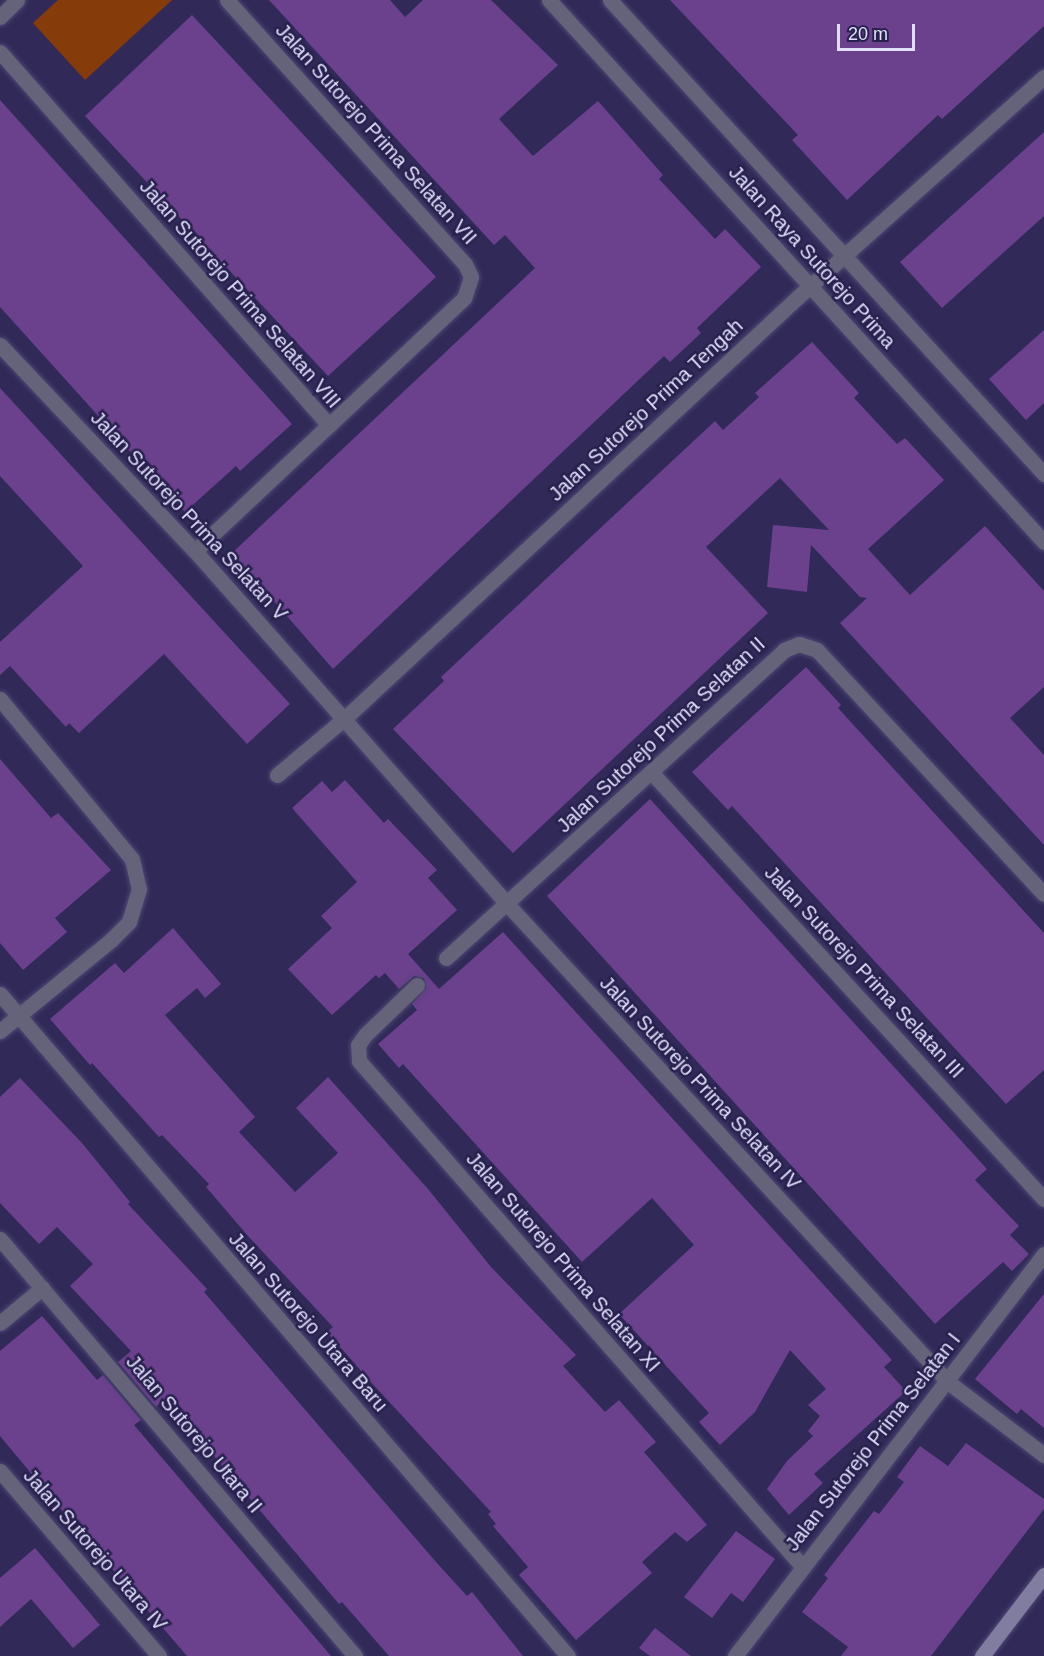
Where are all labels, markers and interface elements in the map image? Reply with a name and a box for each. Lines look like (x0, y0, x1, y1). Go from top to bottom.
scale bar (840, 12, 918, 50)
street label: Jalan Sutorejo Prima Selatan VII (270, 19, 482, 249)
text: 20 m (848, 24, 888, 44)
street label: Jalan Raya Sutorejo Prima (723, 161, 901, 353)
street label: Jalan Sutorejo Prima Selatan VIII (134, 175, 346, 413)
street label: Jalan Sutorejo Prima Tengah (544, 314, 748, 506)
street label: Jalan Sutorejo Prima Selatan V (85, 406, 293, 626)
street label: Jalan Sutorejo Prima Selatan II (552, 632, 770, 838)
street label: Jalan Sutorejo Prima Selatan III (759, 861, 969, 1083)
street label: Jalan Sutorejo Prima Selatan IV (595, 971, 805, 1195)
street label: Jalan Sutorejo Prima Selatan XI (461, 1147, 665, 1377)
street label: Jalan Sutorejo Utara Baru (223, 1227, 393, 1417)
street label: Jalan Sutorejo Prima Selatan I (780, 1328, 966, 1556)
street label: Jalan Sutorejo Utara II (121, 1350, 267, 1518)
street label: Jalan Sutorejo Utara IV (18, 1464, 172, 1636)

